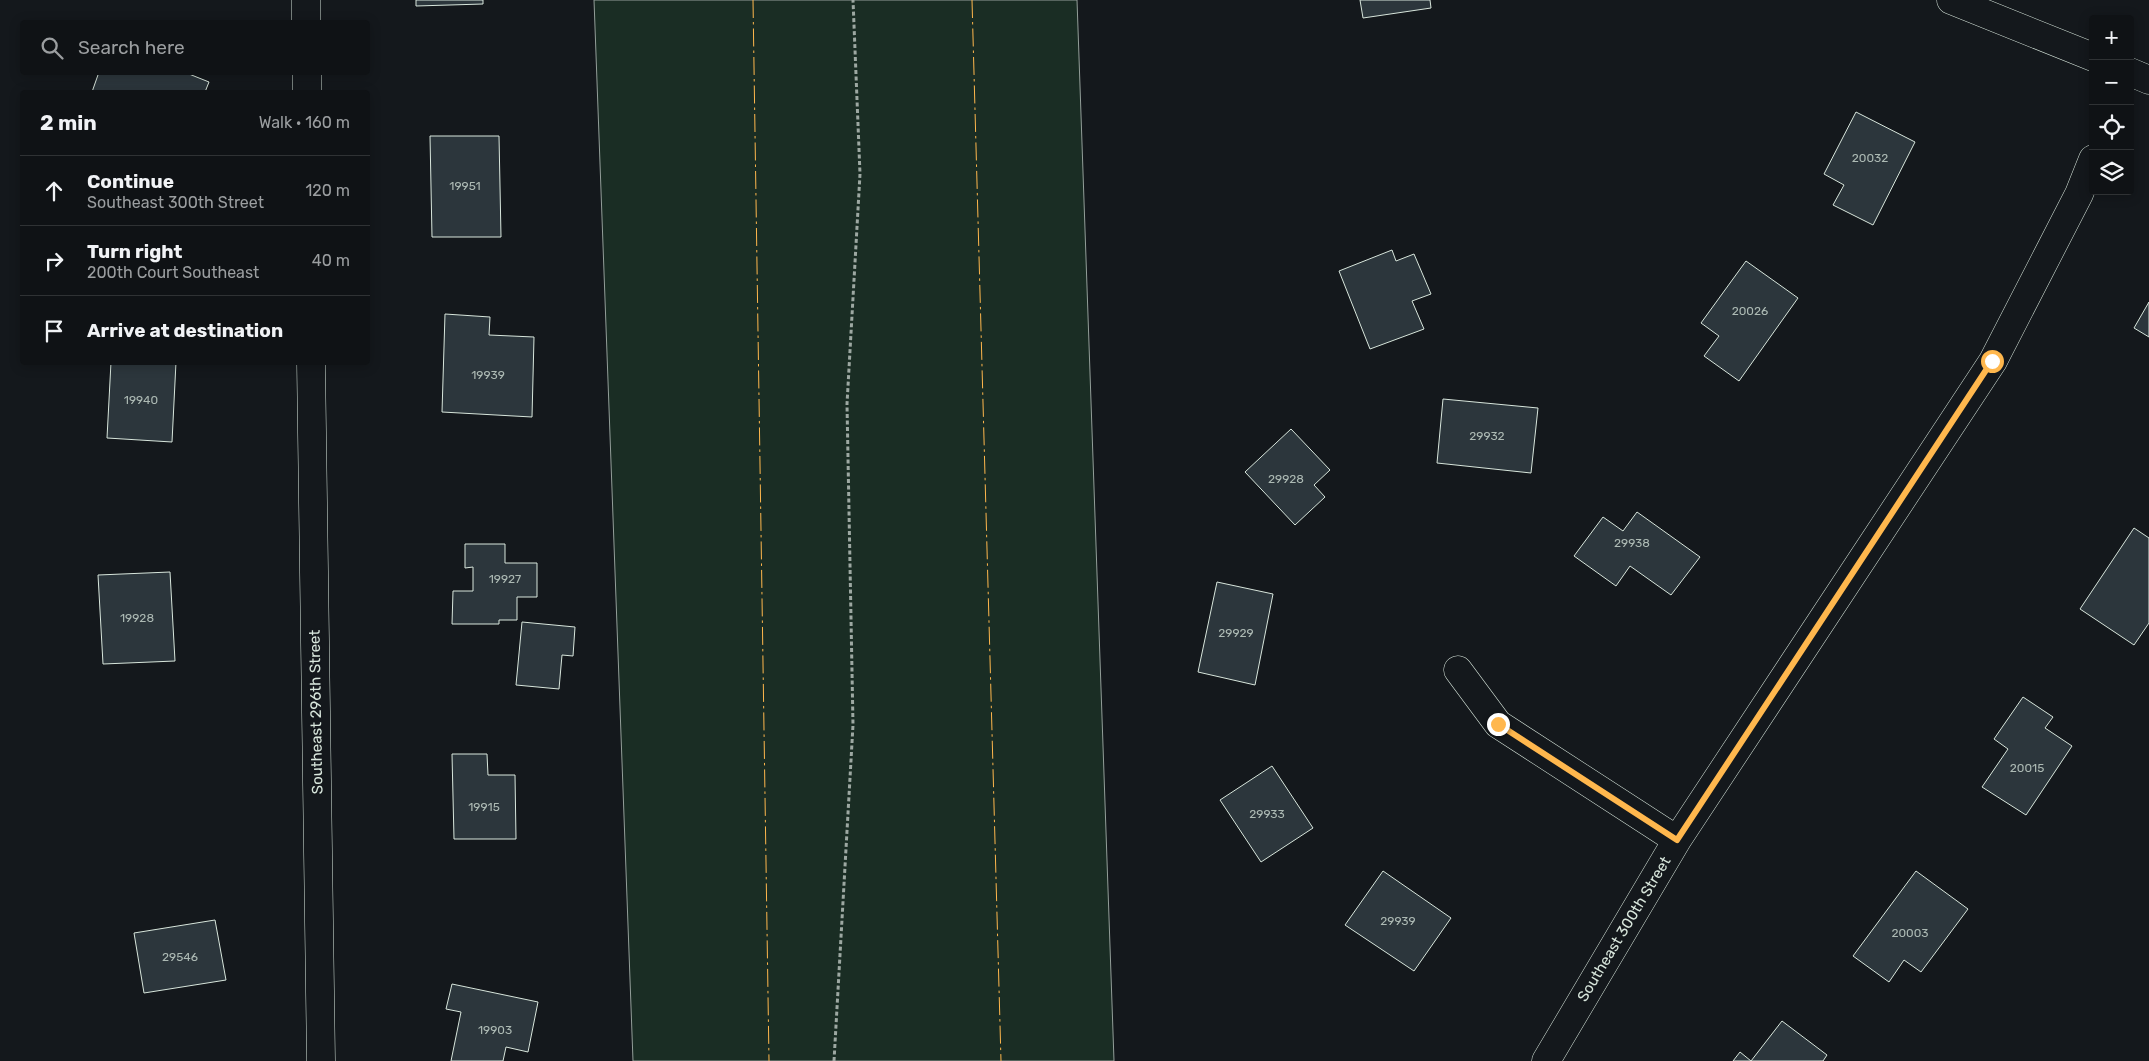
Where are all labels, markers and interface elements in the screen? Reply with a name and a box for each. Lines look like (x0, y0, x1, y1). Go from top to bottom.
map controls (2089, 15, 2134, 195)
button: + (2089, 15, 2134, 60)
search box (20, 20, 370, 75)
icon: search (38, 34, 66, 62)
text: Search here (78, 36, 185, 59)
button: − (2089, 60, 2134, 105)
button: locate (2089, 105, 2134, 150)
text: 2 min (40, 110, 97, 135)
text: Walk · 160 m (259, 113, 350, 132)
button: layers (2089, 150, 2134, 195)
house number: 20032 (1852, 151, 1888, 165)
text: Continue (87, 170, 174, 193)
icon: ahead (40, 177, 68, 205)
house number: 19951 (449, 179, 481, 193)
text: 120 m (305, 181, 350, 200)
text: Southeast 300th Street (87, 193, 264, 212)
text: Turn right (87, 240, 182, 263)
icon: right (40, 247, 68, 275)
text: 40 m (312, 251, 350, 270)
text: 200th Court Southeast (87, 263, 259, 282)
house number: 20026 (1732, 304, 1768, 318)
icon: arrive (40, 317, 68, 345)
text: Arrive at destination (87, 319, 283, 342)
route start (1981, 350, 2004, 373)
house number: 19939 (471, 368, 505, 382)
house number: 19940 (124, 393, 158, 407)
house number: 29932 (1469, 429, 1505, 443)
house number: 29928 (1268, 472, 1304, 486)
house number: 29938 (1614, 536, 1650, 550)
house number: 19927 (489, 572, 521, 586)
house number: 19928 (120, 611, 154, 625)
house number: 29929 (1218, 626, 1254, 640)
street label: Southeast 296th Street (306, 629, 326, 794)
route end (1487, 713, 1510, 736)
house number: 20015 (2010, 761, 2044, 775)
house number: 19915 (468, 800, 500, 814)
house number: 29933 (1249, 807, 1285, 821)
street label: Southeast 300th Street (1574, 853, 1675, 1005)
house number: 29939 (1380, 914, 1416, 928)
house number: 20003 (1891, 926, 1929, 940)
house number: 29546 (162, 950, 198, 964)
house number: 19903 (478, 1023, 512, 1037)

